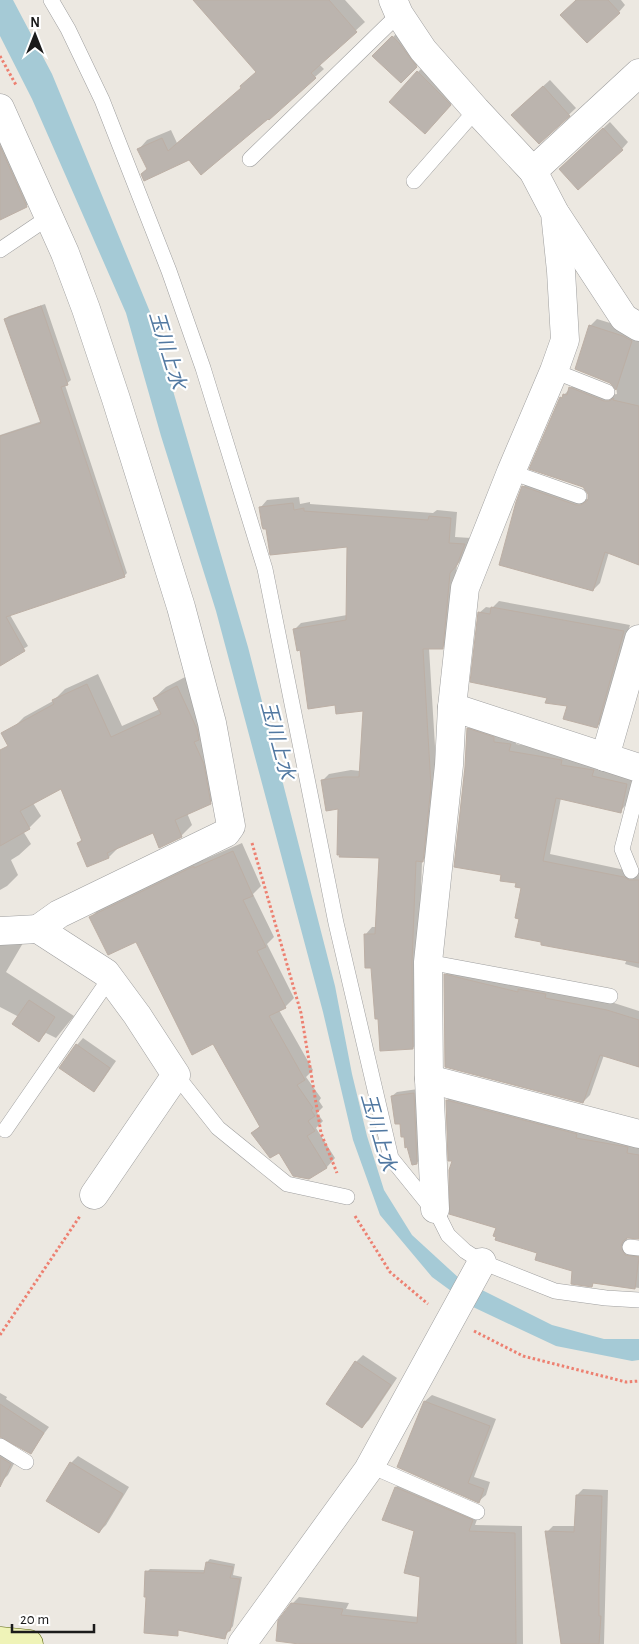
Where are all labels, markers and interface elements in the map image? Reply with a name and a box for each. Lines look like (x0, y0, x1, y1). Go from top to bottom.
north arrow (10, 10, 60, 60)
text: N (30, 16, 40, 30)
water label: 玉川上水 (146, 309, 190, 393)
water label: 玉川上水 (257, 699, 299, 783)
water label: 玉川上水 (357, 1091, 400, 1175)
scale bar (12, 1602, 95, 1634)
text: 20 m (20, 1612, 49, 1627)

